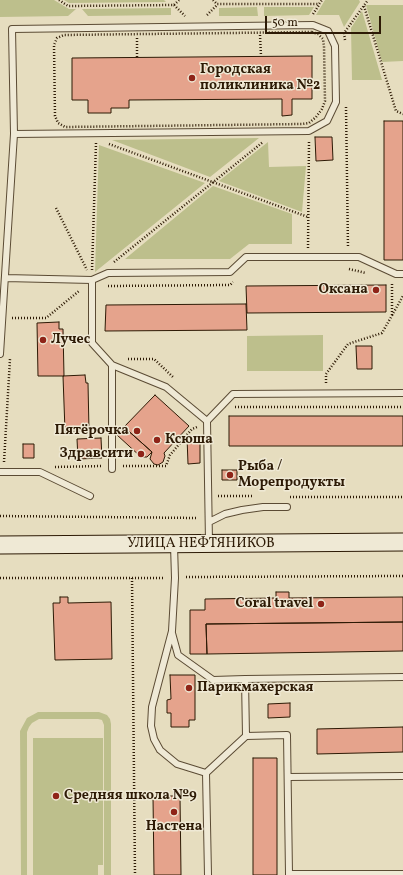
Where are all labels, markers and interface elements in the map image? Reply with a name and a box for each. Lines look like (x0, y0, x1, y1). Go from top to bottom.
scale bar (267, 8, 383, 34)
text: 50 m (272, 15, 298, 31)
place label: Городская поликлиника №2 (200, 62, 320, 94)
marker: Городская поликлиника №2 (187, 73, 197, 83)
place label: Оксана (318, 282, 368, 298)
marker: Оксана (371, 285, 381, 295)
place label: Лучес (51, 332, 90, 348)
marker: Лучес (38, 335, 48, 345)
place label: Пятёрочка (54, 423, 129, 439)
marker: Пятёрочка (132, 426, 142, 436)
place label: Ксюша (165, 432, 213, 448)
marker: Ксюша (152, 435, 162, 445)
place label: Здравсити (60, 446, 133, 462)
marker: Здравсити (136, 449, 146, 459)
place label: Рыба / Морепродукты (238, 459, 345, 492)
marker: Рыба / Морепродукты (225, 470, 235, 480)
street label: УЛИЦА НЕФТЯНИКОВ (127, 536, 275, 552)
place label: Coral travel (236, 596, 313, 612)
marker: Coral travel (316, 599, 326, 609)
place label: Парикмахерская (197, 680, 314, 696)
marker: Парикмахерская (184, 683, 194, 693)
place label: Средняя школа №9 (64, 788, 197, 804)
marker: Средняя школа №9 (51, 791, 61, 801)
marker: Настена (169, 807, 179, 817)
place label: Настена (146, 819, 202, 835)

